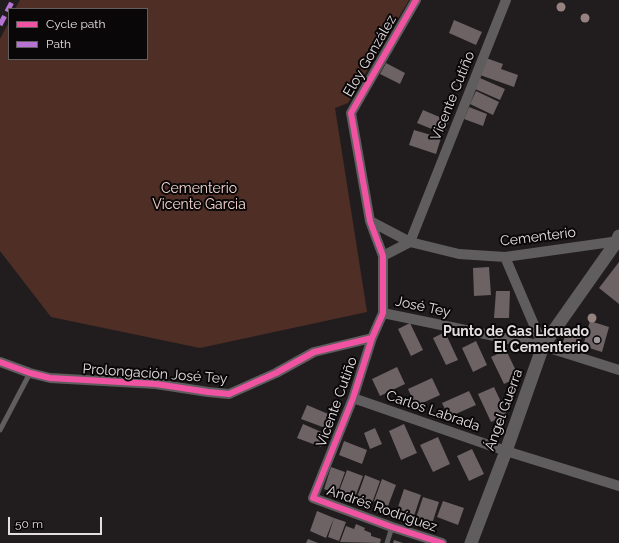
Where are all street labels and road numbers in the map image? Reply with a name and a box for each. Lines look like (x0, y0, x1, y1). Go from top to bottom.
street label: Eloy González (340, 12, 400, 100)
street label: Vicente Cutiño (427, 49, 479, 143)
street label: Cementerio (499, 224, 577, 250)
street label: José Tey (394, 293, 452, 321)
street label: Vicente Cutiño (313, 354, 361, 450)
street label: Prolongación José Tey (82, 361, 228, 387)
street label: Ángel Guerra (481, 367, 527, 453)
street label: Carlos Labrada (384, 387, 482, 435)
street label: Andrés Rodríguez (325, 482, 439, 536)

